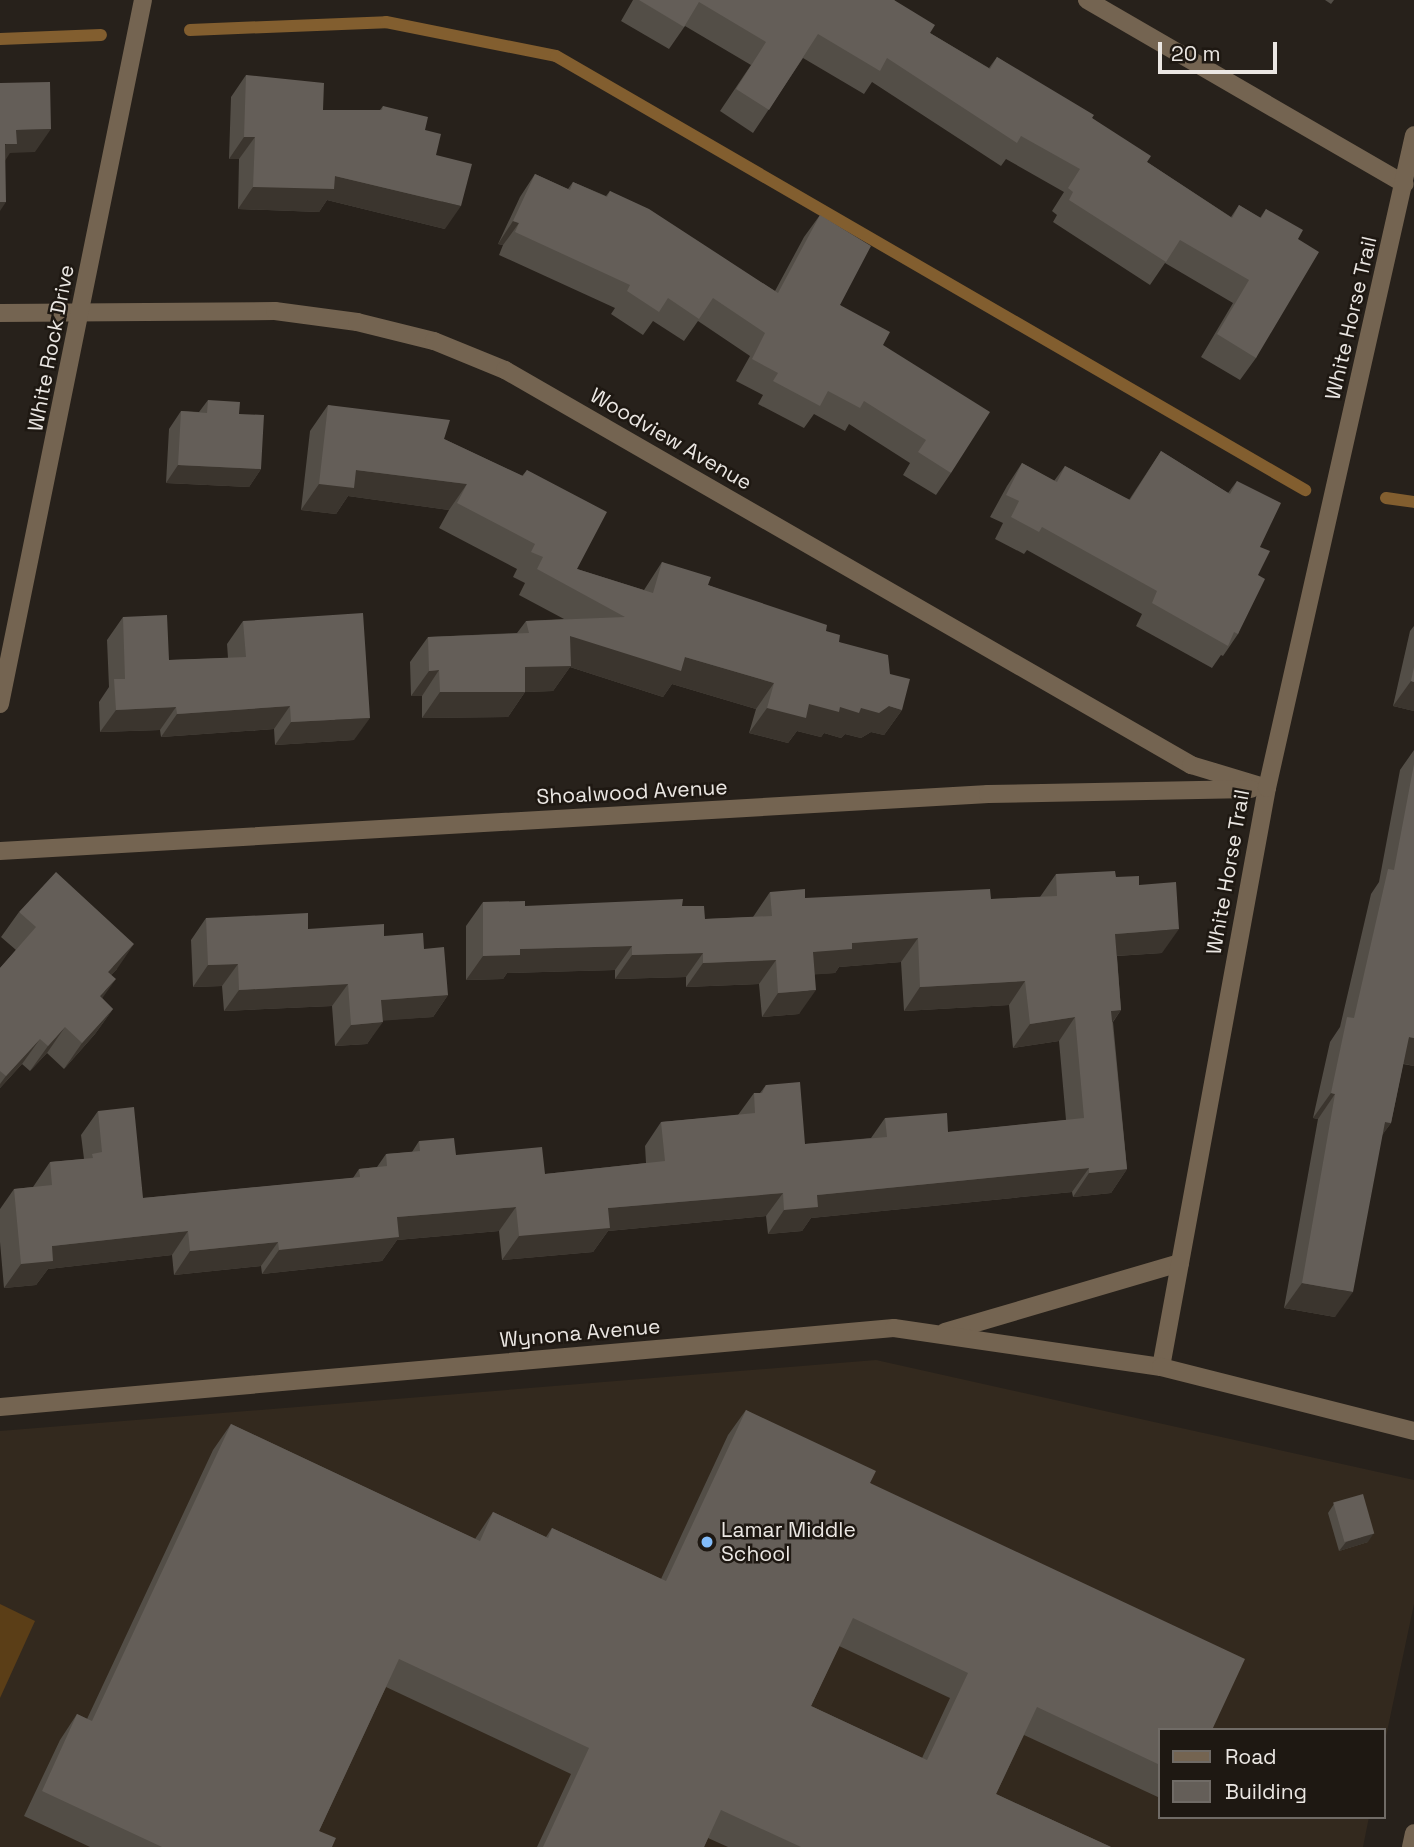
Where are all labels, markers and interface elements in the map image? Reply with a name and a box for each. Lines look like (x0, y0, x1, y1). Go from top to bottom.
scale bar (1162, 28, 1281, 72)
text: 20 m (1171, 40, 1221, 67)
street label: White Horse Trail (1320, 234, 1382, 402)
street label: White Rock Drive (22, 263, 80, 433)
street label: Woodview Avenue (586, 382, 756, 496)
street label: Shoalwood Avenue (536, 774, 728, 810)
street label: White Horse Trail (1201, 787, 1255, 957)
street label: Wynona Avenue (498, 1313, 662, 1353)
place label: Lamar Middle School (721, 1517, 856, 1567)
marker: Lamar Middle School (699, 1534, 715, 1550)
legend (1158, 1728, 1386, 1819)
text: Road (1225, 1743, 1277, 1770)
text: Building (1225, 1778, 1307, 1805)

